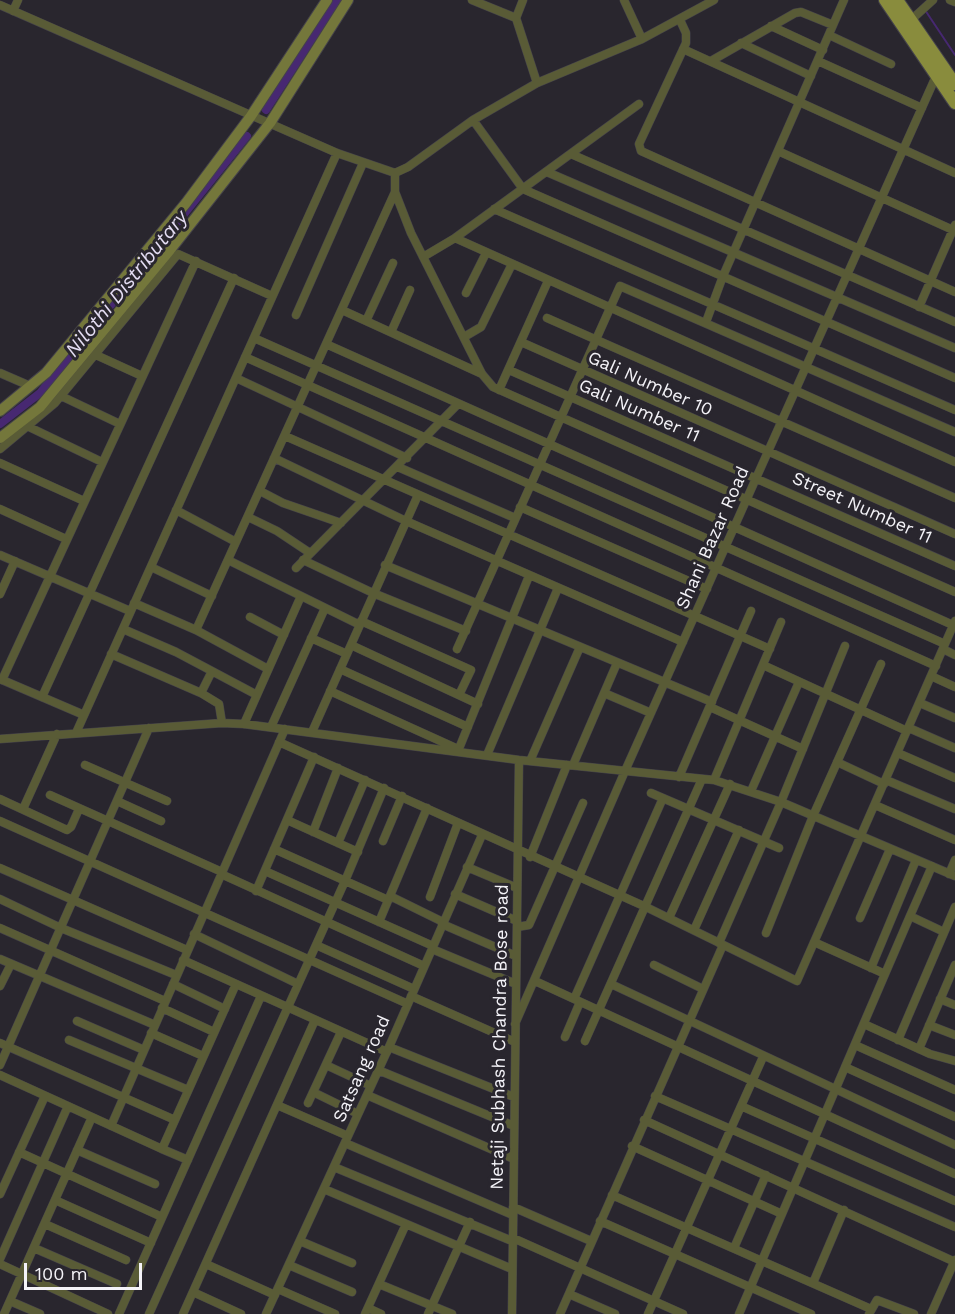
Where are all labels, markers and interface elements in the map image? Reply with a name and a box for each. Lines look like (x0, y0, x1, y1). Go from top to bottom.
water label: Nilothi Distributary (61, 206, 193, 362)
street label: Gali Number 10 (584, 347, 716, 421)
street label: Gali Number 11 (575, 375, 703, 447)
street label: Shani Bazar Road (672, 463, 754, 613)
street label: Street Number 11 (789, 467, 935, 549)
street label: Netaji Subhash Chandra Bose road (487, 884, 513, 1190)
street label: Satsang road (329, 1012, 395, 1126)
scale bar (27, 1251, 146, 1289)
text: 100 m (35, 1263, 88, 1284)

